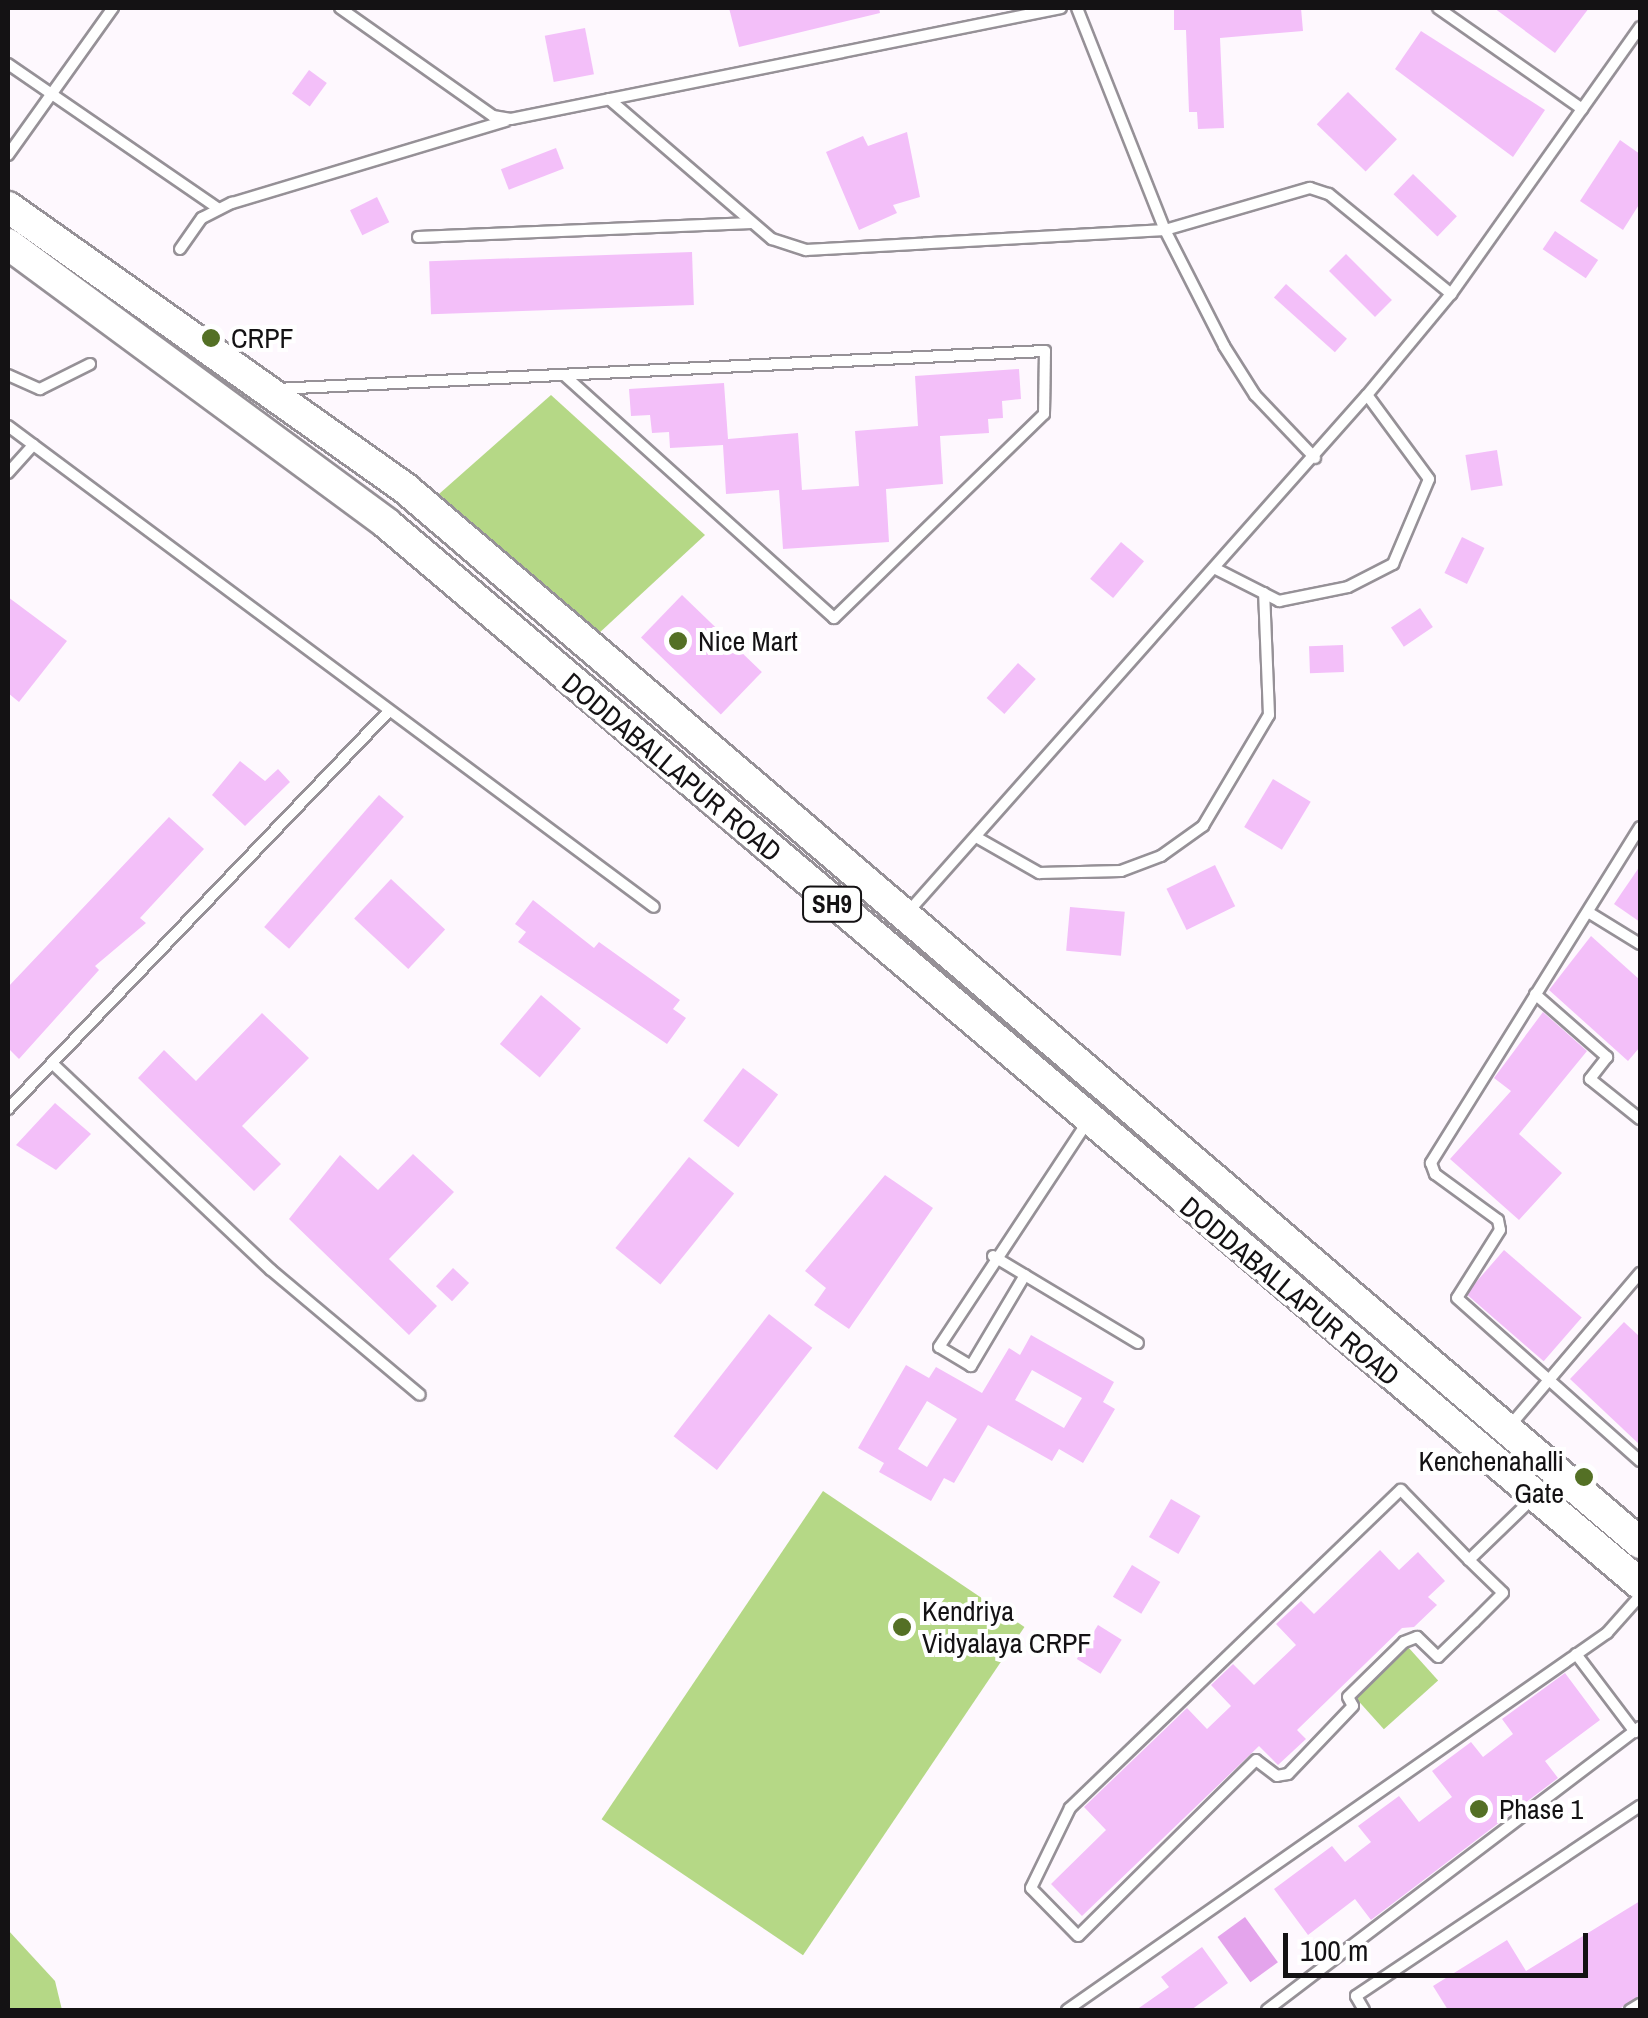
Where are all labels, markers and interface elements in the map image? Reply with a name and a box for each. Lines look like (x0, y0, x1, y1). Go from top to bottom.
place label: CRPF (231, 321, 293, 355)
marker: CRPF (200, 327, 222, 349)
place label: Nice Mart (698, 624, 798, 658)
marker: Nice Mart (667, 630, 689, 652)
street label: DODDABALLAPUR ROAD (556, 666, 788, 868)
road number: SH9 (802, 884, 862, 924)
street label: DODDABALLAPUR ROAD (1174, 1190, 1406, 1392)
place label: Kenchenahalli Gate (1418, 1444, 1564, 1510)
marker: Kenchenahalli Gate (1573, 1466, 1595, 1488)
place label: Kendriya Vidyalaya CRPF (922, 1594, 1091, 1660)
marker: Kendriya Vidyalaya CRPF (891, 1616, 913, 1638)
place label: Phase 1 (1499, 1792, 1583, 1826)
marker: Phase 1 (1468, 1798, 1490, 1820)
scale bar (1288, 1913, 1593, 1975)
text: 100 m (1300, 1930, 1368, 1970)

